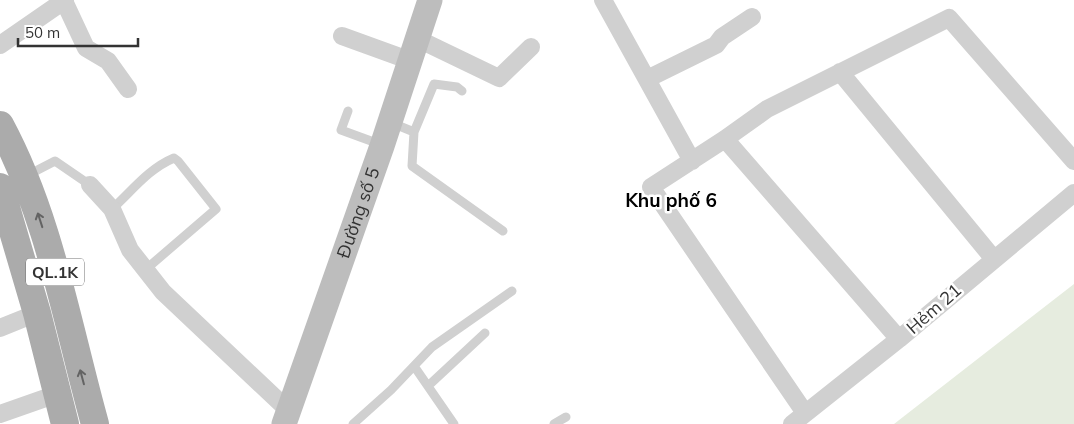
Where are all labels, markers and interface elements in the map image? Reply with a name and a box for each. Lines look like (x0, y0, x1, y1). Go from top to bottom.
scale bar (18, 15, 138, 47)
text: 50 m (25, 23, 60, 42)
street label: Đường số 5 (331, 164, 385, 261)
district label: Khu phố 6 (625, 188, 717, 212)
one-way arrow (34, 212, 44, 228)
road number: QL.1K (26, 258, 84, 286)
street label: Hẻm 21 (901, 278, 966, 339)
one-way arrow (77, 369, 86, 385)

